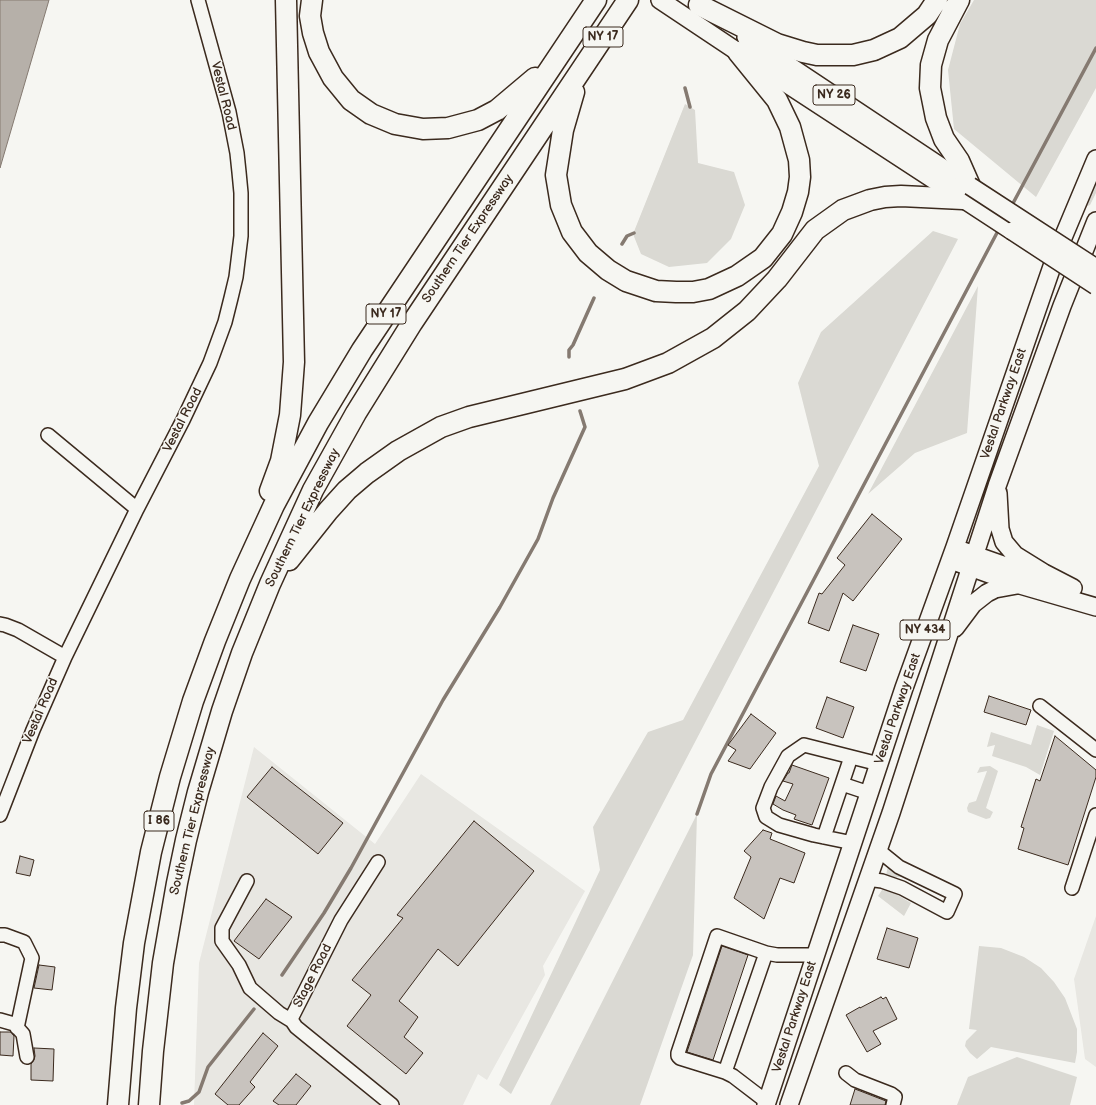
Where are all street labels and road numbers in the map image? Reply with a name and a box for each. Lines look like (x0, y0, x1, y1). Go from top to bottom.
road number: NY 17 (583, 27, 623, 47)
street label: Vestal Road (207, 60, 239, 132)
road number: NY 26 (813, 85, 855, 105)
street label: Southern Tier Expressway (419, 172, 517, 306)
road number: NY 17 (366, 304, 406, 324)
street label: Vestal Parkway East (978, 346, 1030, 462)
street label: Vestal Road (160, 385, 206, 455)
street label: Southern Tier Expressway (263, 446, 343, 590)
road number: NY 434 (900, 620, 950, 640)
street label: Vestal Parkway East (872, 651, 924, 767)
street label: Vestal Road (20, 676, 62, 746)
street label: Southern Tier Expressway (167, 745, 219, 897)
road number: I 86 (144, 811, 174, 831)
street label: Stage Road (290, 942, 336, 1010)
street label: Vestal Parkway East (770, 959, 820, 1075)

